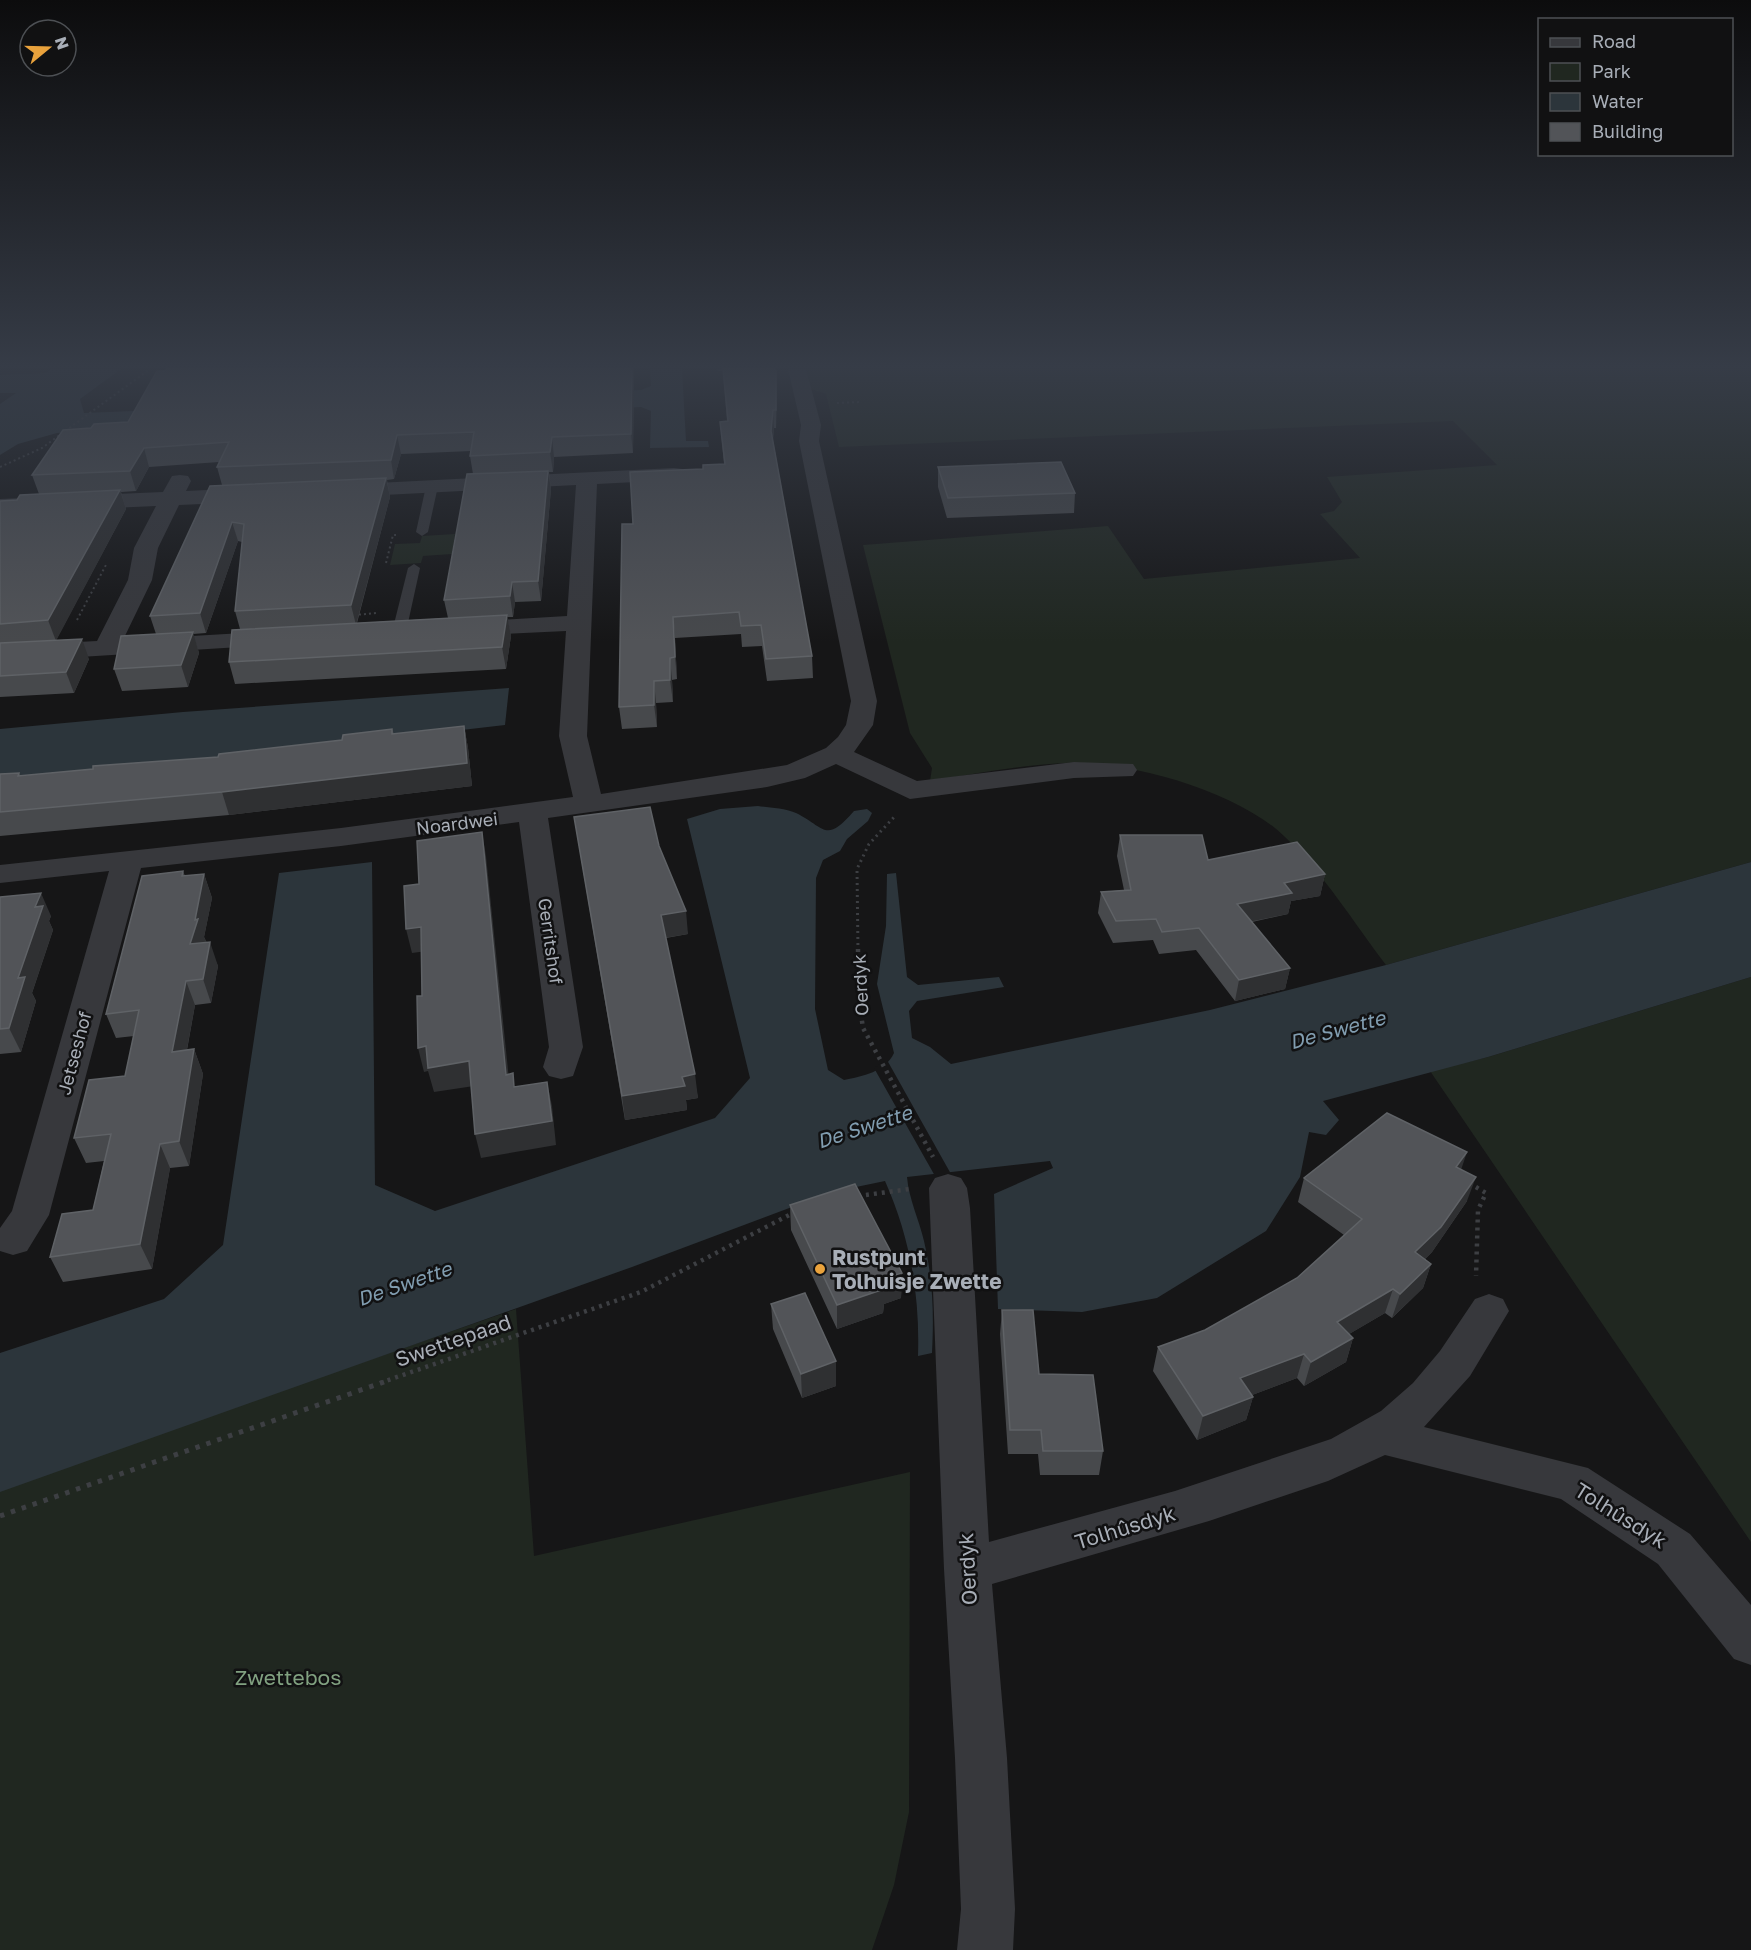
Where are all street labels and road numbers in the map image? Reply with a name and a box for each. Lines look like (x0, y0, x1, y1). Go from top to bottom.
street label: Noardwei (415, 807, 499, 839)
street label: Gerritshof (534, 896, 568, 986)
street label: Oerdyk (847, 954, 873, 1016)
street label: Jetseshof (52, 1008, 96, 1097)
street label: Swettepaad (392, 1308, 514, 1372)
street label: Tolhûsdyk (1570, 1476, 1672, 1554)
street label: Tolhûsdyk (1072, 1499, 1179, 1555)
street label: Oerdyk (952, 1532, 982, 1606)

